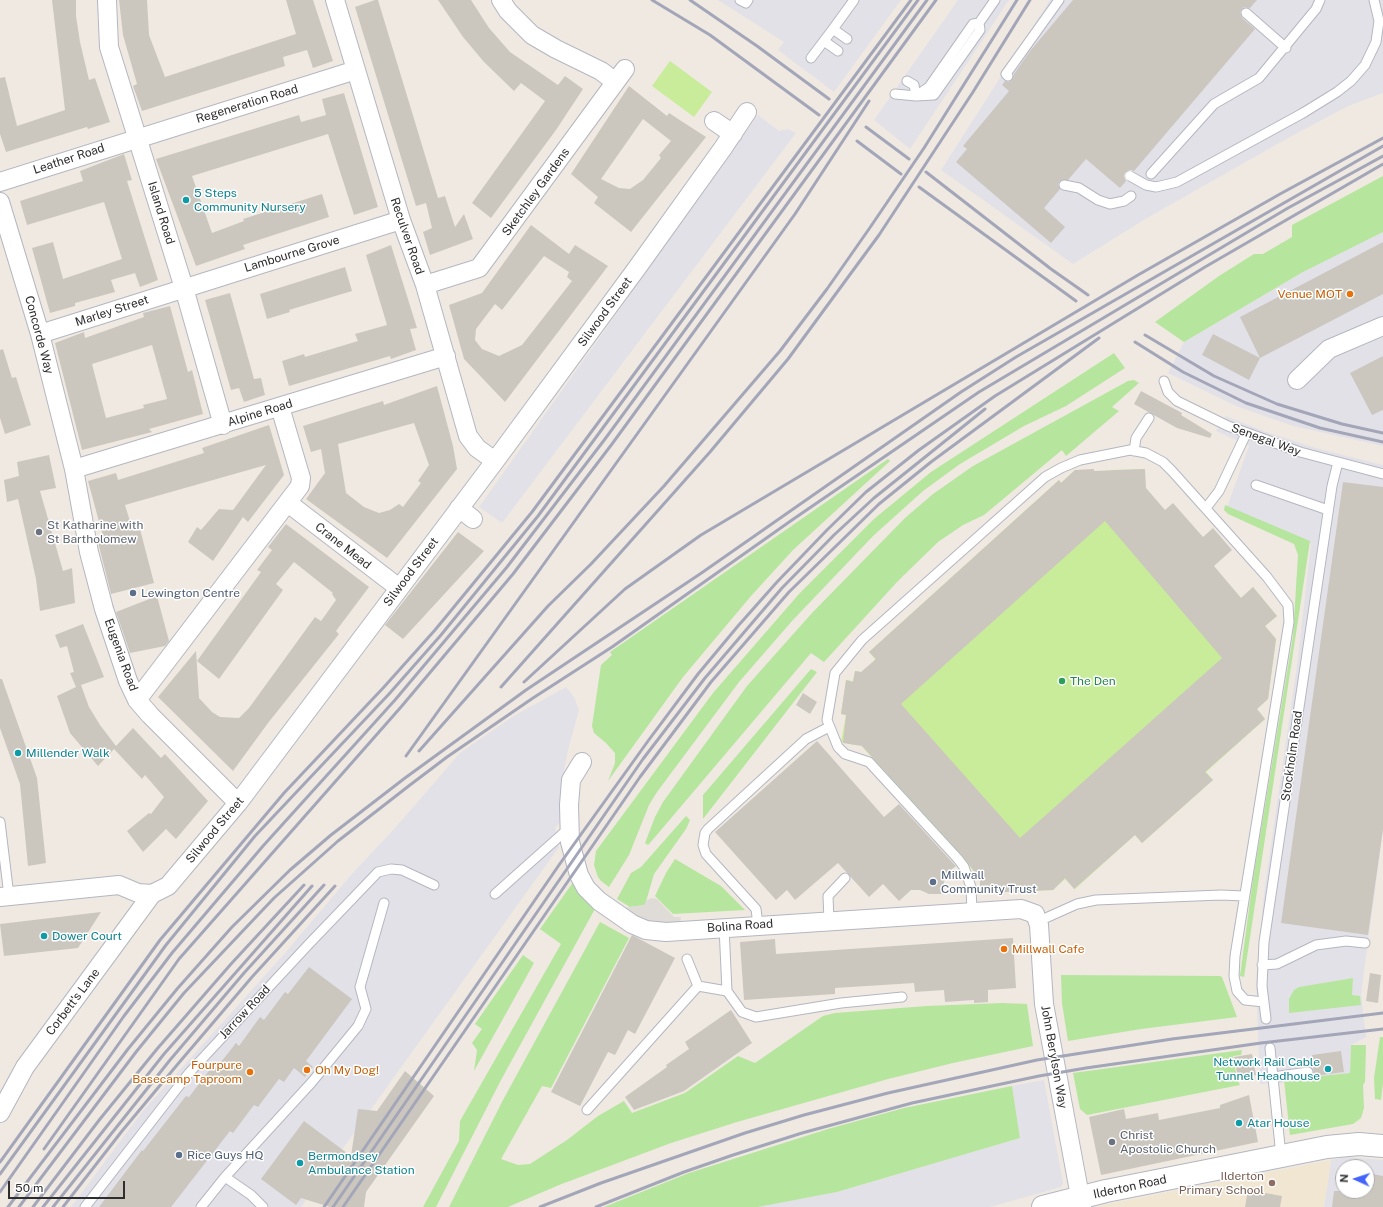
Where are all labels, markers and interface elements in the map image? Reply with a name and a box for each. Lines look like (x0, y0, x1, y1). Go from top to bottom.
street label: Regeneration Road (194, 82, 300, 126)
street label: Leather Road (31, 141, 107, 177)
street label: Sketchley Gardens (499, 145, 573, 239)
street label: Island Road (145, 180, 177, 246)
place label: 5 Steps Community Nursery (194, 186, 306, 214)
marker: 5 Steps Community Nursery (181, 195, 191, 205)
street label: Reculver Road (387, 196, 427, 276)
street label: Lambourne Grove (243, 233, 341, 275)
street label: Silwood Street (575, 274, 635, 350)
place label: Venue MOT (1277, 287, 1342, 301)
marker: Venue MOT (1345, 289, 1355, 299)
street label: Marley Street (73, 292, 151, 330)
street label: Concorde Way (22, 294, 56, 376)
street label: Alpine Road (226, 396, 294, 430)
street label: Senegal Way (1229, 421, 1303, 459)
place label: St Katharine with St Bartholomew (47, 518, 143, 546)
street label: Crane Mead (312, 520, 374, 572)
marker: St Katharine with St Bartholomew (34, 527, 44, 537)
street label: Silwood Street (380, 535, 442, 609)
place label: Lewington Centre (141, 586, 240, 600)
marker: Lewington Centre (128, 588, 138, 598)
street label: Eugenia Road (101, 617, 141, 693)
place label: The Den (1070, 674, 1116, 688)
marker: The Den (1057, 676, 1067, 686)
street label: Stockholm Road (1279, 710, 1305, 802)
place label: Millender Walk (26, 746, 110, 760)
marker: Millender Walk (13, 748, 23, 758)
street label: Silwood Street (183, 794, 247, 866)
place label: Millwall Community Trust (941, 868, 1037, 896)
marker: Millwall Community Trust (928, 877, 938, 887)
street label: Bolina Road (706, 917, 774, 935)
place label: Dower Court (52, 929, 122, 943)
marker: Dower Court (39, 931, 49, 941)
place label: Millwall Cafe (1012, 942, 1084, 956)
marker: Millwall Cafe (999, 944, 1009, 954)
street label: Corbett's Lane (43, 966, 103, 1038)
street label: Jarrow Road (217, 982, 273, 1042)
street label: John Berylson Way (1038, 1004, 1070, 1110)
place label: Network Rail Cable Tunnel Headhouse (1213, 1055, 1320, 1083)
place label: Fourpure Basecamp Taproom (132, 1058, 242, 1086)
place label: Oh My Dog! (315, 1063, 379, 1077)
marker: Network Rail Cable Tunnel Headhouse (1323, 1064, 1333, 1074)
marker: Oh My Dog! (302, 1065, 312, 1075)
marker: Fourpure Basecamp Taproom (245, 1067, 255, 1077)
place label: Atar House (1247, 1116, 1309, 1130)
marker: Atar House (1234, 1118, 1244, 1128)
place label: Christ Apostolic Church (1120, 1128, 1216, 1156)
marker: Christ Apostolic Church (1107, 1137, 1117, 1147)
place label: Rice Guys HQ (187, 1148, 263, 1162)
place label: Bermondsey Ambulance Station (308, 1149, 415, 1177)
marker: Rice Guys HQ (174, 1150, 184, 1160)
marker: Bermondsey Ambulance Station (295, 1158, 305, 1168)
north arrow (1335, 1159, 1375, 1199)
place label: Ilderton Primary School (1179, 1169, 1264, 1197)
street label: Ilderton Road (1092, 1172, 1168, 1202)
scale bar (10, 1173, 127, 1199)
text: N (1338, 1174, 1350, 1183)
marker: Ilderton Primary School (1267, 1178, 1277, 1188)
text: 50 m (15, 1181, 43, 1195)

